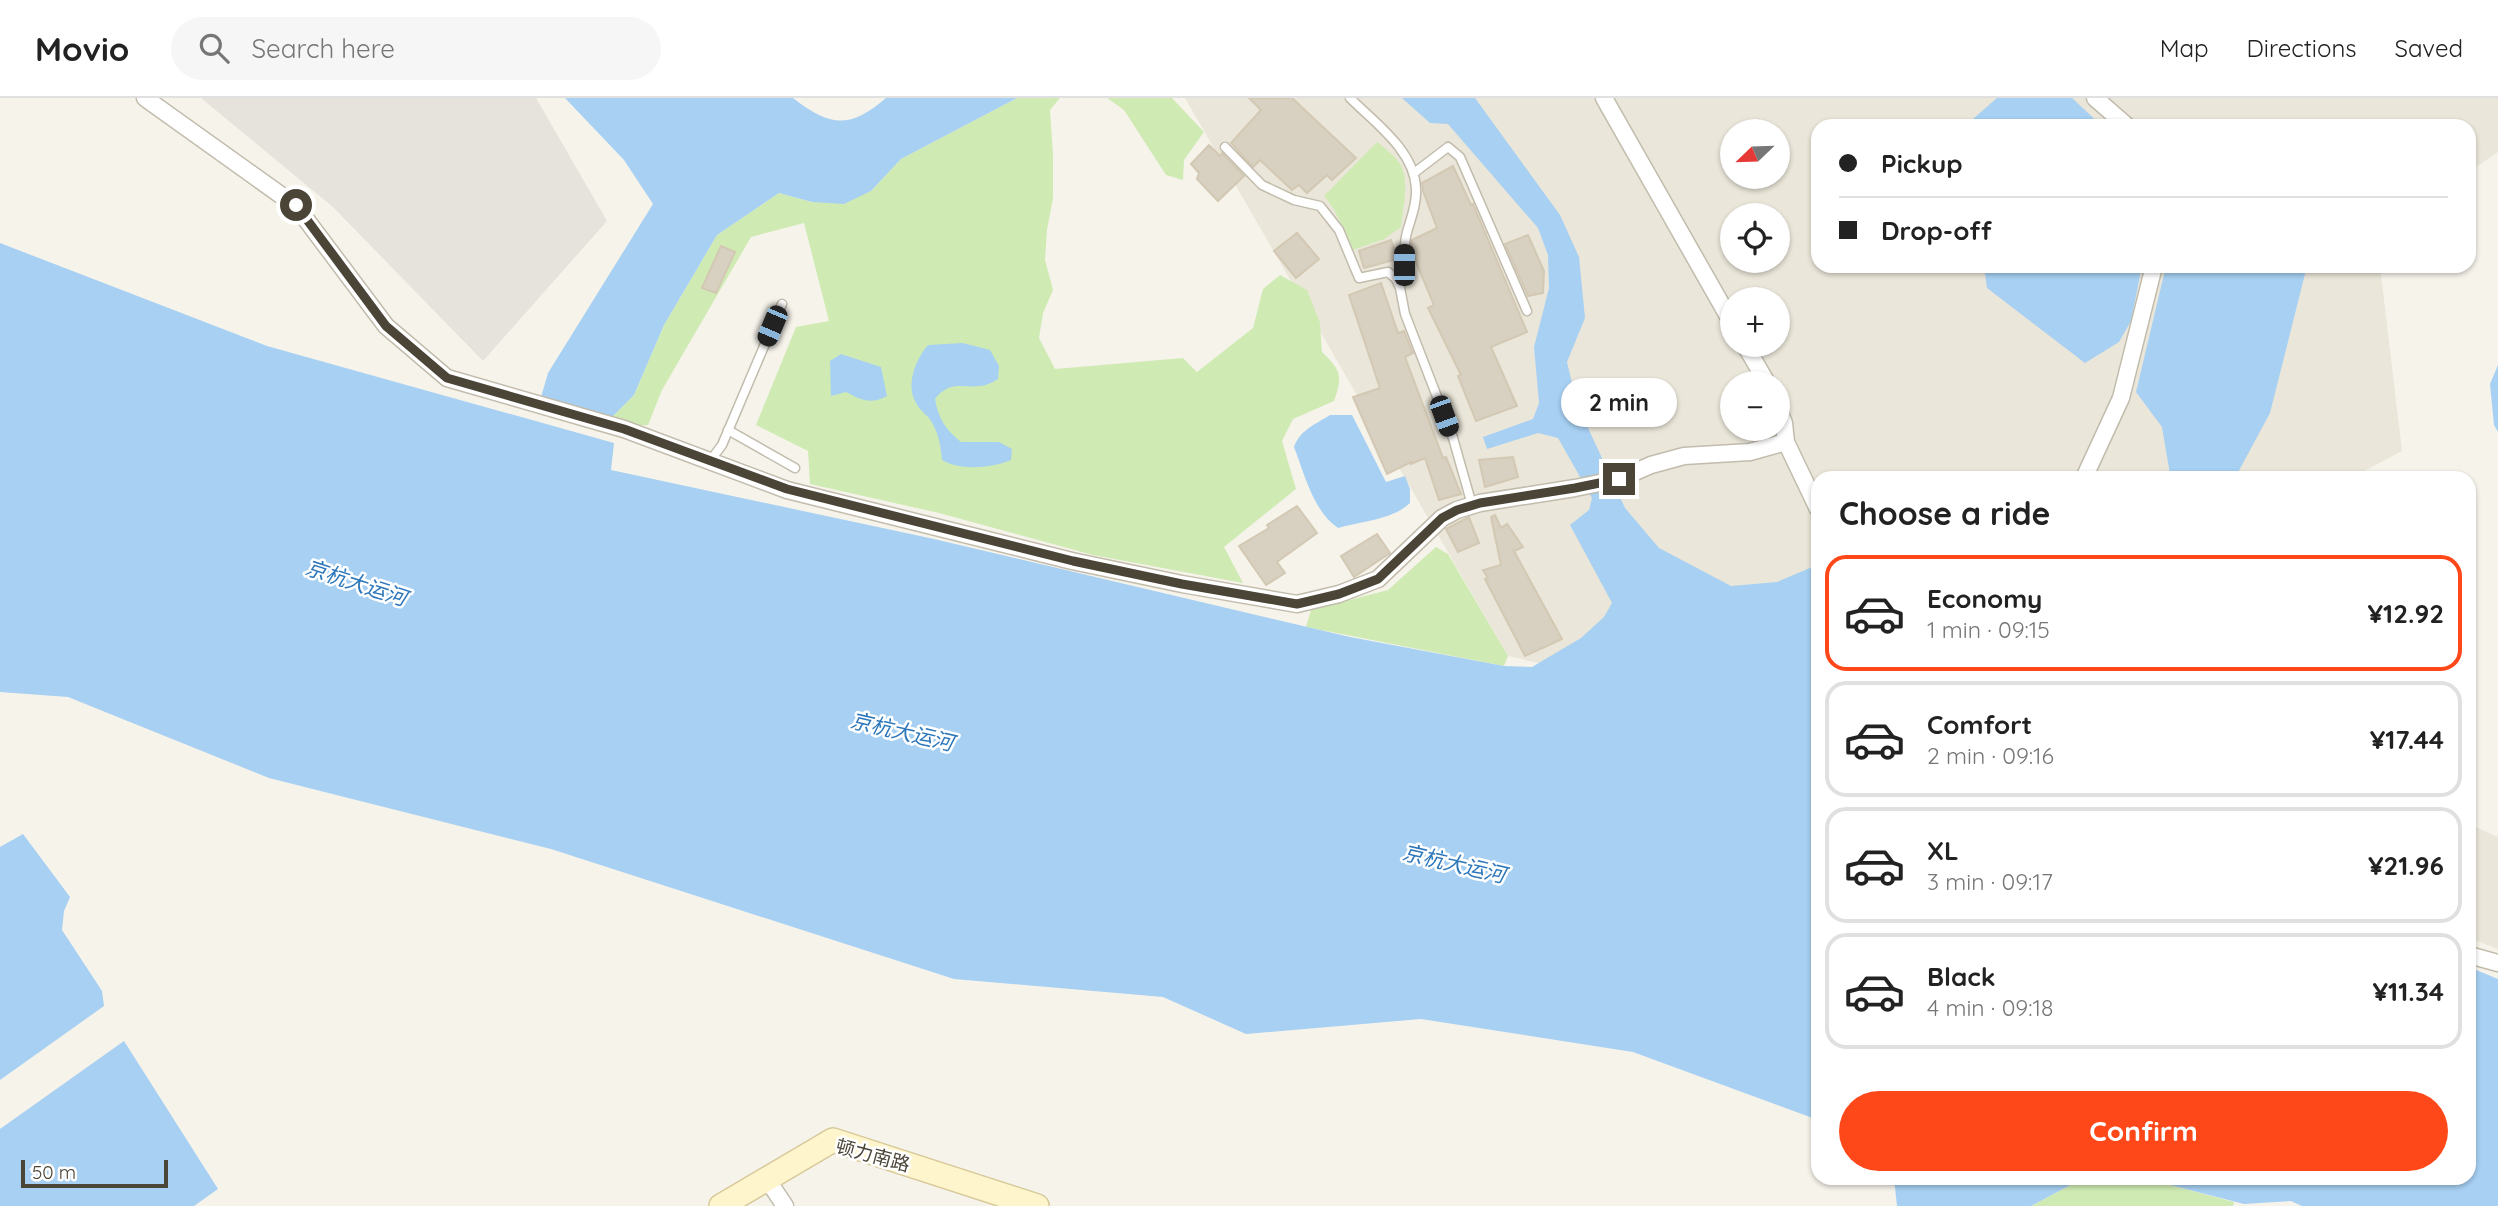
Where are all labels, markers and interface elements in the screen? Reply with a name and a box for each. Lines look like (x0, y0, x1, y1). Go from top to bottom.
search box (171, 17, 661, 80)
text: Movio (35, 28, 129, 69)
icon: search (195, 29, 233, 67)
text: Search here (251, 32, 395, 65)
text: Map (2160, 33, 2209, 63)
text: Directions (2247, 33, 2357, 63)
text: Saved (2395, 33, 2463, 63)
north arrow (1720, 119, 1790, 189)
map controls (1720, 119, 1790, 441)
text: Pickup (1881, 147, 1963, 180)
route start (280, 189, 312, 221)
button: locate (1720, 203, 1790, 273)
text: Drop-off (1881, 214, 1992, 247)
car (1394, 244, 1415, 286)
button: + (1720, 287, 1790, 357)
car (755, 303, 790, 349)
button: − (1720, 371, 1790, 441)
callout: 2 min (1561, 378, 1677, 426)
text: 2 min (1589, 388, 1649, 417)
car (1427, 393, 1462, 439)
route end (1603, 463, 1635, 495)
text: Choose a ride (1839, 493, 2051, 533)
water label: 京杭大运河 (302, 553, 414, 612)
icon: car (1843, 582, 1906, 645)
text: Economy (1927, 582, 2042, 615)
text: ¥12.92 (2368, 597, 2444, 630)
text: 1 min · 09:15 (1927, 615, 2050, 644)
water label: 京杭大运河 (848, 707, 960, 756)
icon: car (1843, 708, 1906, 771)
text: Comfort (1927, 708, 2032, 741)
text: ¥17.44 (2370, 723, 2444, 756)
text: 2 min · 09:16 (1927, 741, 2054, 770)
icon: car (1843, 834, 1906, 897)
text: XL (1927, 834, 1959, 867)
water label: 京杭大运河 (1400, 839, 1512, 888)
text: ¥21.96 (2368, 849, 2444, 882)
text: 3 min · 09:17 (1927, 867, 2053, 896)
icon: car (1843, 960, 1906, 1023)
text: Black (1927, 960, 1996, 993)
text: ¥11.34 (2373, 975, 2444, 1008)
text: 4 min · 09:18 (1927, 993, 2053, 1022)
button: Confirm (1839, 1091, 2448, 1171)
street label: 顿力南路 (833, 1134, 913, 1176)
scale bar (21, 1157, 168, 1189)
text: 50 m (32, 1160, 76, 1184)

